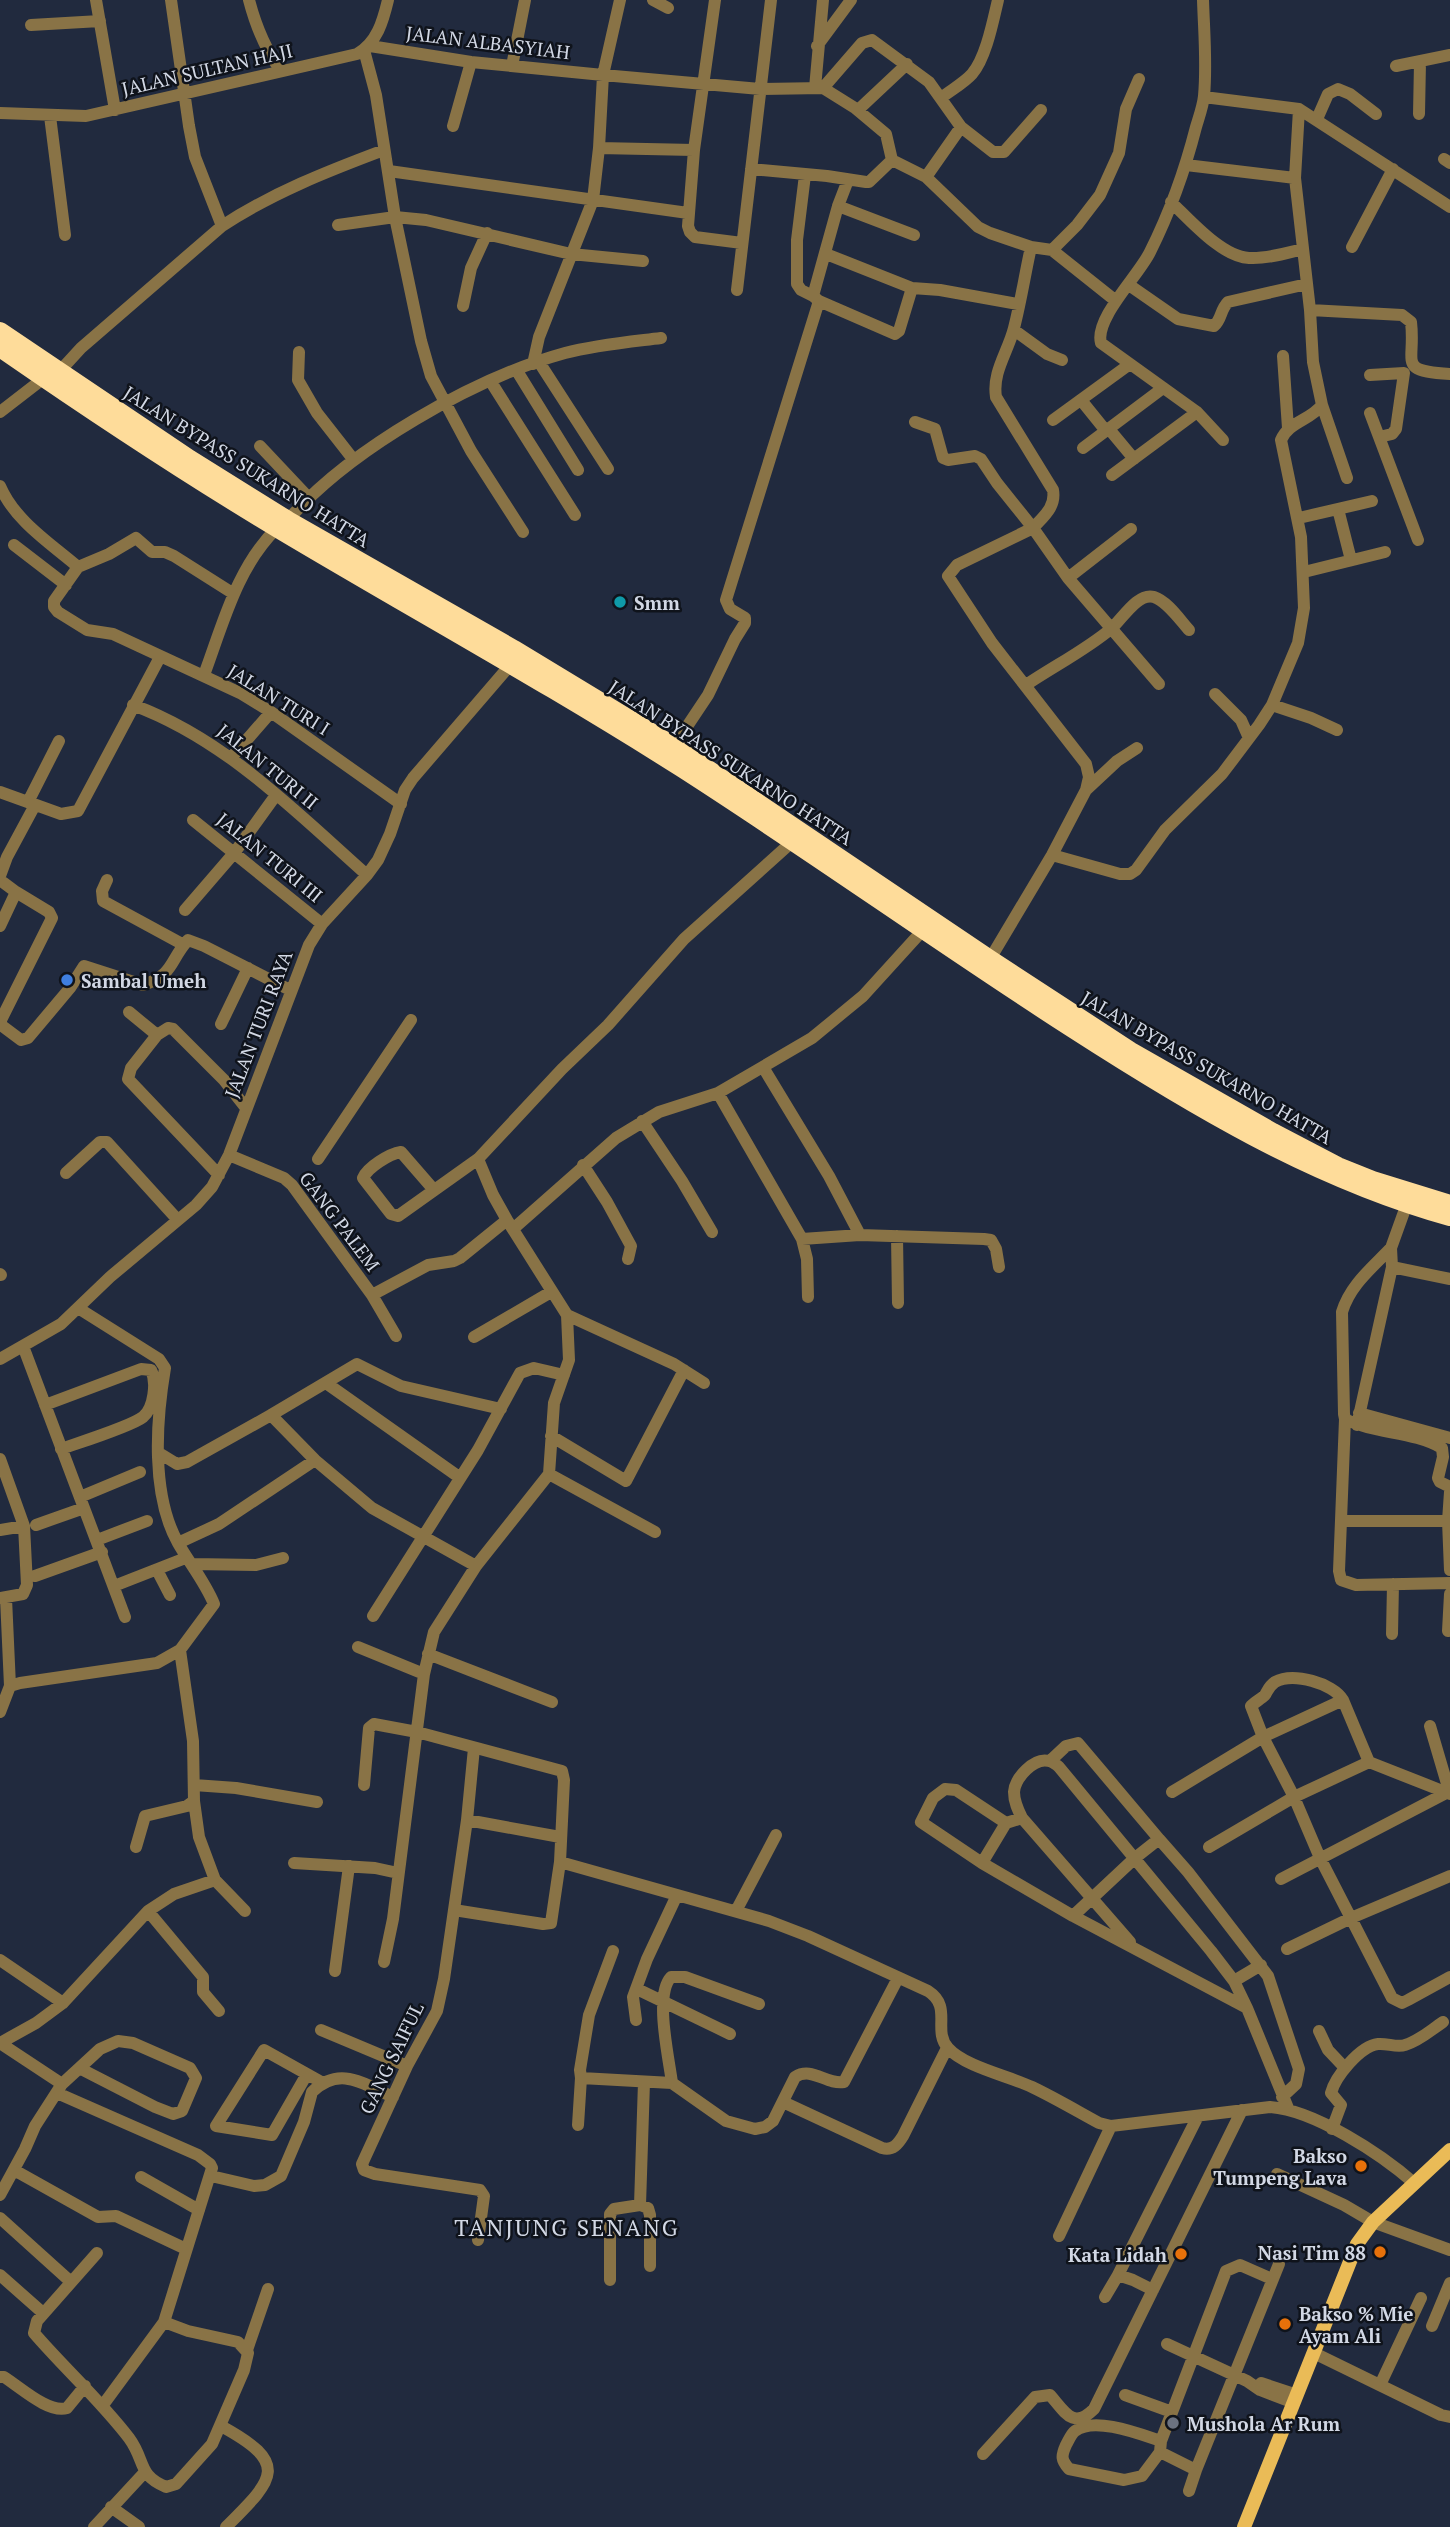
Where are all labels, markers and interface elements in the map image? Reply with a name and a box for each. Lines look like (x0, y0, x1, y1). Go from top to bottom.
street label: JALAN ALBASYIAH (405, 20, 572, 64)
street label: JALAN SULTAN HAJI (119, 37, 295, 101)
street label: JALAN BYPASS SUKARNO HATTA (119, 380, 375, 552)
place label: Smm (634, 590, 680, 615)
marker: Smm (612, 594, 628, 610)
street label: JALAN TURI I (223, 658, 335, 740)
street label: JALAN BYPASS SUKARNO HATTA (604, 674, 858, 850)
street label: JALAN TURI II (212, 718, 324, 814)
street label: JALAN TURI III (212, 807, 328, 907)
street label: JALAN TURI RAYA (218, 947, 298, 1101)
place label: Sambal Umeh (81, 968, 206, 993)
marker: Sambal Umeh (59, 972, 75, 988)
street label: JALAN BYPASS SUKARNO HATTA (1077, 985, 1337, 1149)
street label: GANG PALEM (294, 1166, 386, 1276)
street label: GANG SAIFUL (353, 1998, 429, 2118)
place label: Bakso Tumpeng Lava (1213, 2143, 1347, 2190)
marker: Bakso Tumpeng Lava (1353, 2158, 1369, 2174)
district label: TANJUNG SENANG (454, 2212, 680, 2243)
place label: Nasi Tim 88 (1258, 2240, 1366, 2265)
place label: Kata Lidah (1068, 2242, 1167, 2267)
marker: Nasi Tim 88 (1372, 2244, 1388, 2260)
marker: Kata Lidah (1173, 2246, 1189, 2262)
place label: Bakso % Mie Ayam Ali (1299, 2301, 1413, 2348)
marker: Bakso % Mie Ayam Ali (1277, 2316, 1293, 2332)
place label: Mushola Ar Rum (1187, 2411, 1341, 2436)
marker: Mushola Ar Rum (1165, 2415, 1181, 2431)

